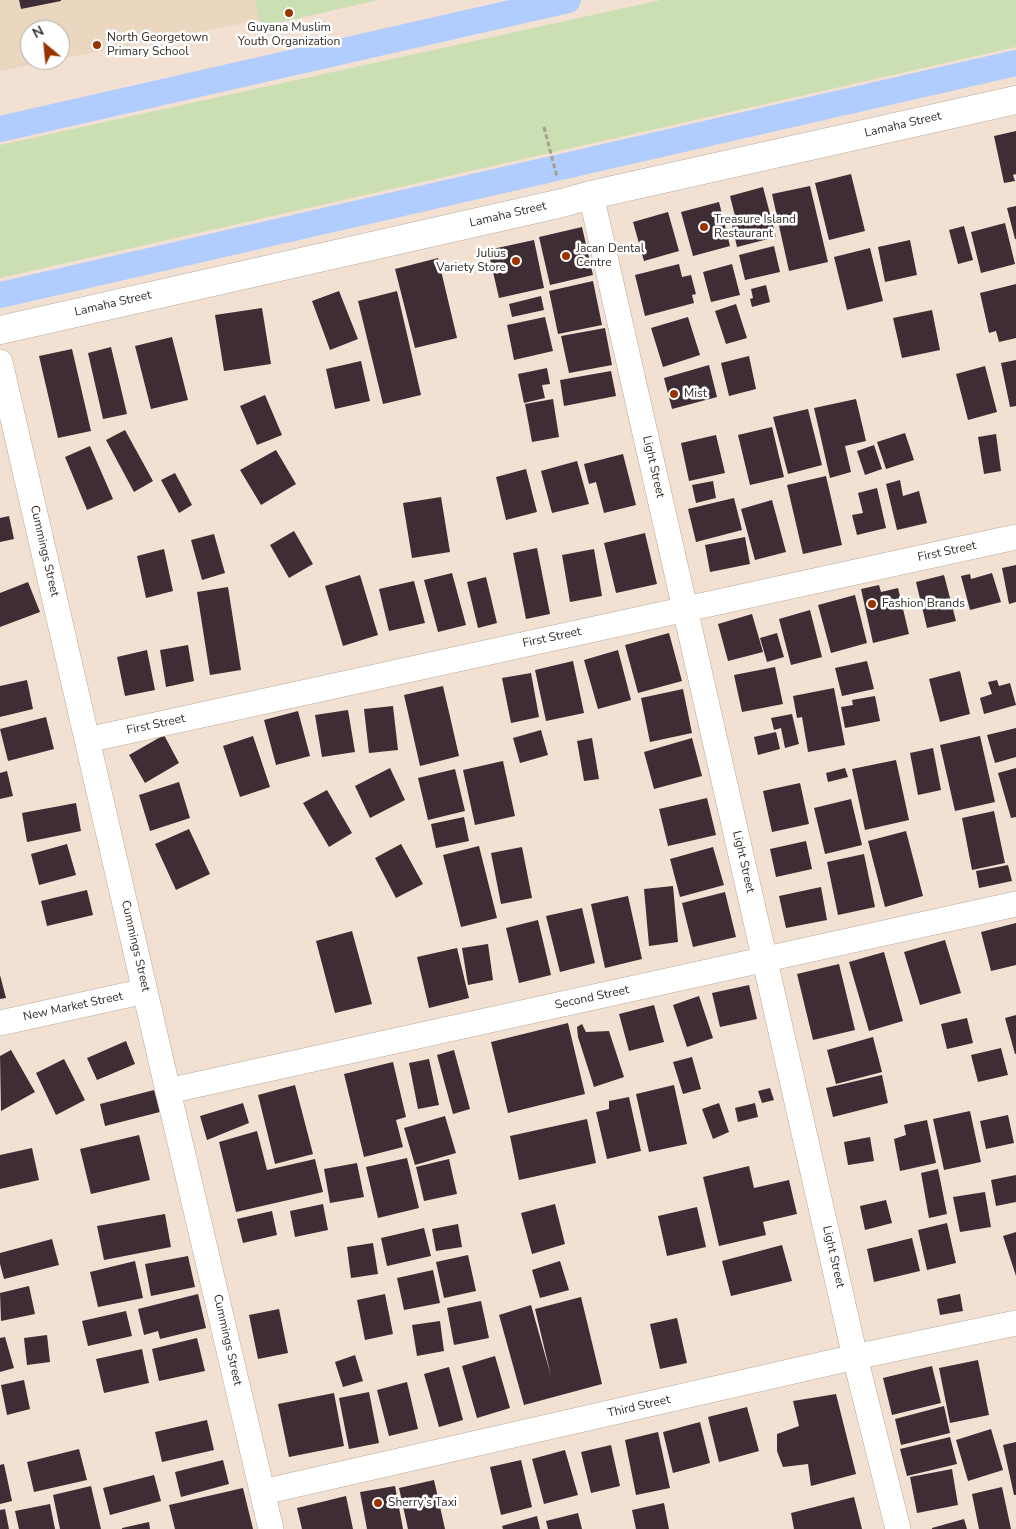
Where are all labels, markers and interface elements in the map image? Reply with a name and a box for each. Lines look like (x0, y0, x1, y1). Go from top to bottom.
marker: Guyana Muslim Youth Organization (283, 7, 295, 19)
north arrow (20, 20, 70, 70)
text: N (29, 21, 47, 43)
place label: Guyana Muslim Youth Organization (238, 21, 340, 49)
place label: North Georgetown Primary School (107, 31, 208, 59)
marker: North Georgetown Primary School (91, 39, 103, 51)
street label: Lamaha Street (863, 109, 943, 141)
street label: Lamaha Street (468, 199, 548, 231)
place label: Treasure Island Restaurant (714, 213, 796, 241)
marker: Treasure Island Restaurant (698, 221, 710, 233)
place label: Jacan Dental Centre (576, 242, 644, 270)
place label: Julius Variety Store (436, 247, 506, 275)
marker: Jacan Dental Centre (560, 250, 572, 262)
marker: Julius Variety Store (510, 255, 522, 267)
street label: Lamaha Street (73, 288, 153, 320)
place label: Mist (684, 387, 707, 401)
marker: Mist (668, 388, 680, 400)
street label: Light Street (639, 435, 667, 499)
street label: Cummings Street (26, 504, 62, 598)
street label: First Street (916, 539, 978, 565)
place label: Fashion Brands (882, 597, 965, 611)
marker: Fashion Brands (866, 598, 878, 610)
street label: First Street (521, 625, 583, 651)
street label: First Street (125, 712, 187, 738)
street label: Light Street (729, 830, 757, 894)
street label: Cummings Street (117, 899, 153, 993)
street label: Second Street (554, 983, 630, 1013)
street label: New Market Street (22, 989, 124, 1025)
street label: Light Street (819, 1225, 847, 1289)
street label: Cummings Street (209, 1293, 245, 1387)
street label: Third Street (606, 1393, 672, 1421)
place label: Sherry’s Taxi (388, 1496, 457, 1510)
marker: Sherry’s Taxi (372, 1497, 384, 1509)

